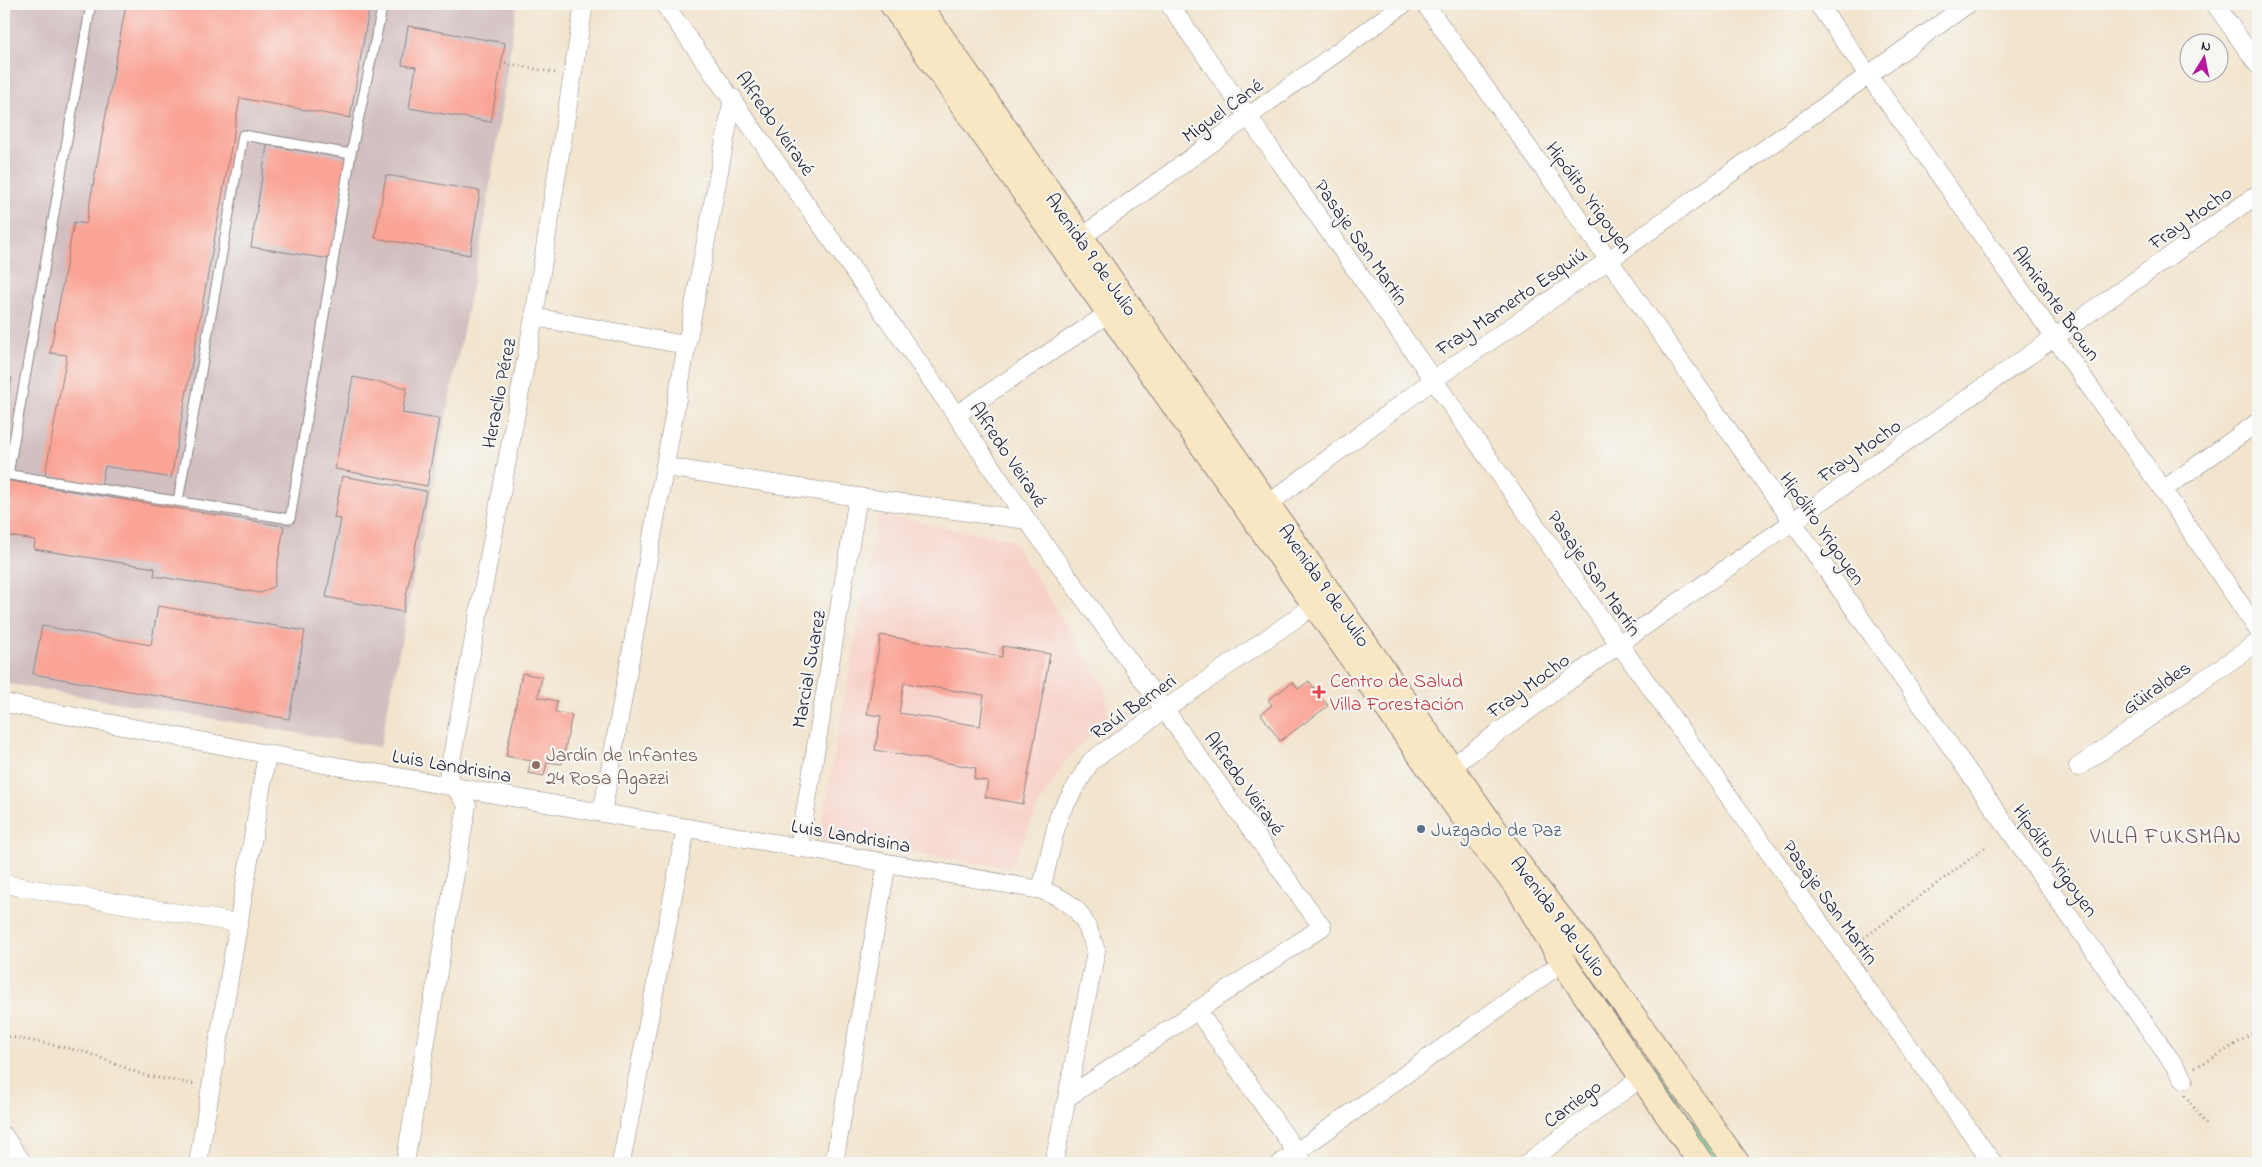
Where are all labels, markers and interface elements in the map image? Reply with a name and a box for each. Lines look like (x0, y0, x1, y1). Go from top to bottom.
north arrow (2180, 32, 2230, 82)
text: N (2200, 36, 2212, 58)
street label: Alfredo Veiravé (727, 66, 821, 183)
street label: Miguel Cané (1177, 73, 1271, 152)
street label: Hipólito Yrigoyen (1536, 136, 1639, 261)
street label: Pasaje San Martín (1306, 175, 1414, 312)
street label: Fray Mocho (2143, 180, 2239, 259)
street label: Avenida 9 de Julio (1037, 188, 1143, 323)
street label: Almirante Brown (2003, 241, 2107, 368)
street label: Fray Mamerto Esquiú (1430, 242, 1594, 365)
street label: Heraclio Pérez (476, 335, 525, 451)
street label: Alfredo Veiravé (961, 397, 1053, 514)
street label: Fray Mocho (1812, 413, 1908, 492)
street label: Hipólito Yrigoyen (1770, 467, 1871, 593)
street label: Pasaje San Martín (1539, 506, 1647, 643)
street label: Avenida 9 de Julio (1270, 519, 1376, 654)
street label: Marcial Suarez (786, 608, 835, 731)
street label: Fray Mocho (1481, 647, 1577, 727)
street label: Güiraldes (2117, 655, 2198, 723)
street label: Raúl Berneri (1086, 668, 1183, 748)
place label: Centro de Salud Villa Forestación (1329, 668, 1464, 720)
marker: Centro de Salud Villa Forestación (1312, 685, 1326, 699)
street label: Alfredo Veiravé (1195, 727, 1291, 842)
place label: Jardín de Infantes 24 Rosa Agazzi (546, 742, 698, 795)
street label: Luis Landrisina (389, 743, 514, 792)
marker: Jardín de Infantes 24 Rosa Agazzi (530, 759, 542, 771)
street label: Hipólito Yrigoyen (2003, 799, 2104, 925)
street label: Luis Landrisina (788, 813, 913, 862)
place label: Juzgado de Paz (1431, 817, 1562, 847)
marker: Juzgado de Paz (1415, 823, 1427, 835)
district label: VILLA FUKSMAN (2089, 823, 2242, 853)
street label: Pasaje San Martín (1774, 835, 1884, 972)
street label: Avenida 9 de Julio (1502, 851, 1612, 984)
street label: Carriego (1538, 1074, 1609, 1137)

